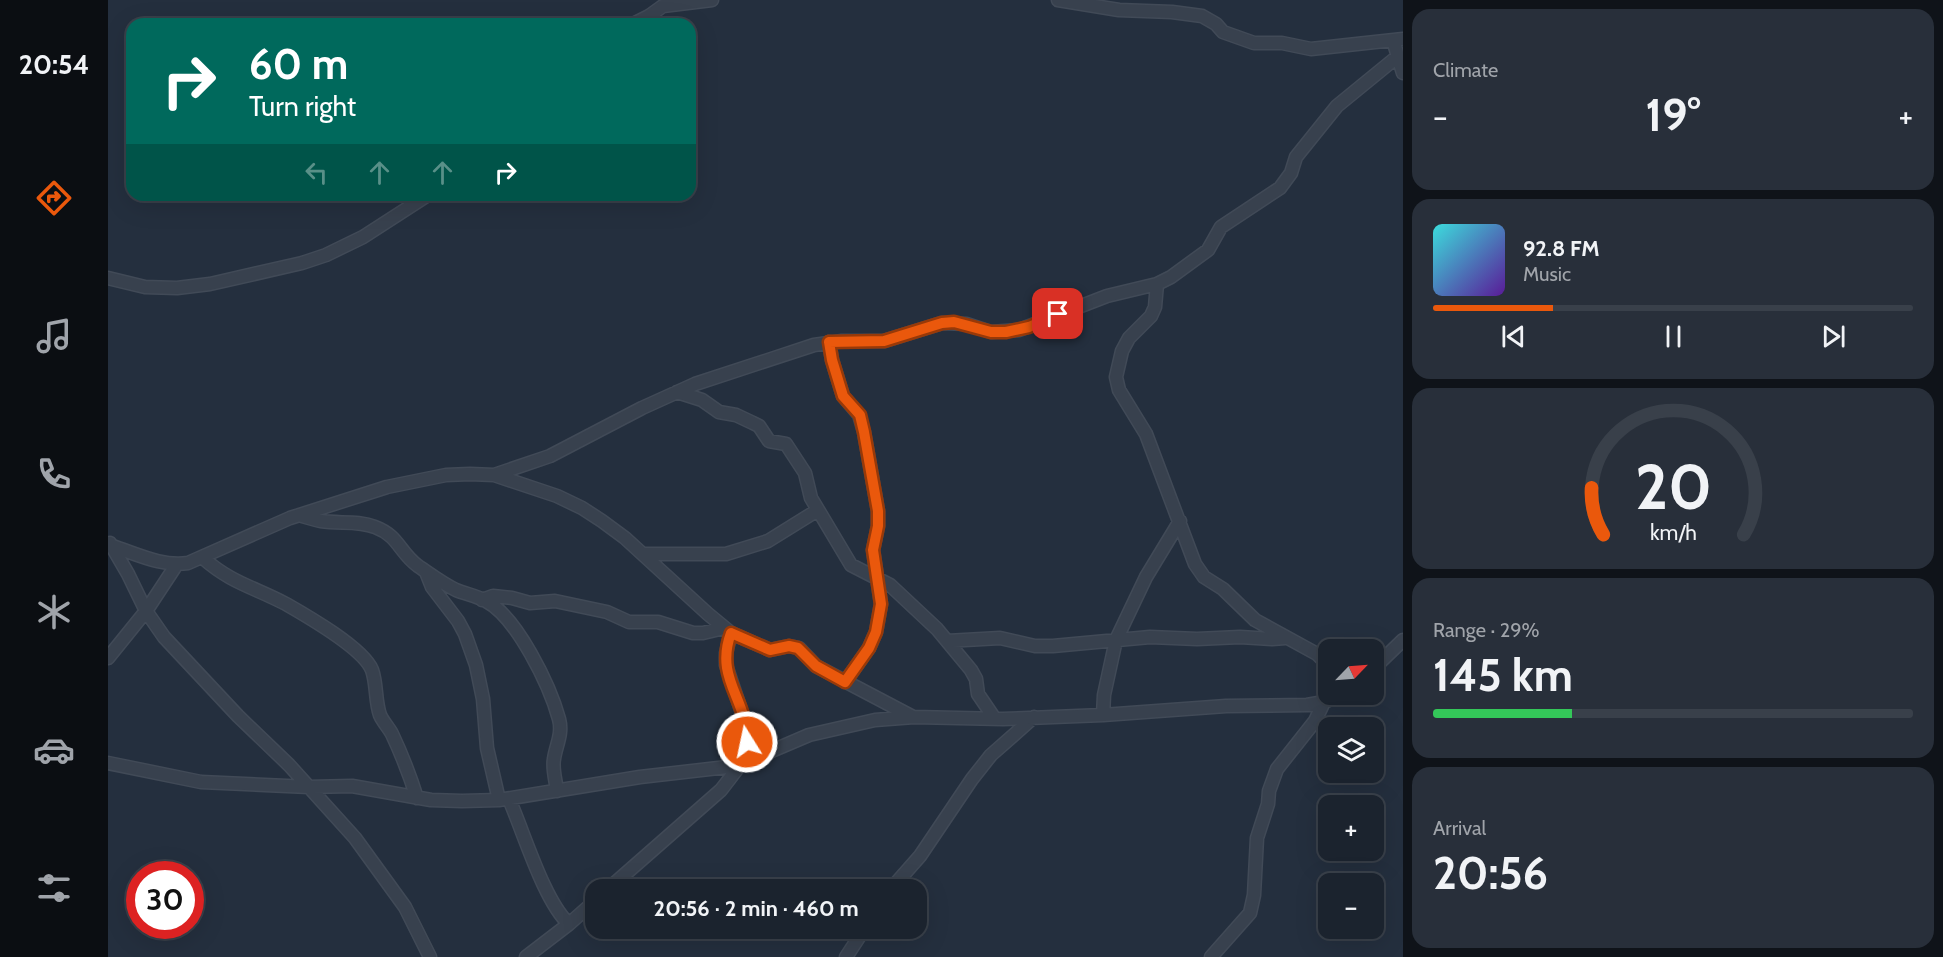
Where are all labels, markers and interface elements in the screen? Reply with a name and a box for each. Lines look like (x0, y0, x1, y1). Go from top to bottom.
text: 60 m (249, 38, 348, 90)
icon: right (150, 42, 228, 120)
text: 20:54 (19, 48, 89, 81)
text: Climate (1433, 58, 1498, 82)
text: 19° (1646, 88, 1700, 142)
text: Turn right (249, 90, 356, 123)
text: − (1433, 96, 1448, 136)
text: + (1898, 96, 1913, 136)
icon: left (300, 156, 333, 189)
icon: ahead (363, 156, 396, 189)
icon: ahead (426, 156, 459, 189)
icon: right (489, 156, 522, 189)
icon: directions (33, 177, 75, 219)
text: 92.8 FM (1523, 235, 1600, 262)
text: Music (1523, 262, 1571, 286)
pin (1032, 288, 1083, 339)
icon: arrive (1041, 297, 1074, 330)
icon: music (33, 315, 75, 357)
icon: previous (1497, 320, 1530, 353)
icon: pause (1657, 320, 1690, 353)
icon: next (1817, 320, 1850, 353)
text: 20 (1634, 450, 1712, 526)
icon: phone (33, 453, 75, 495)
text: km/h (1650, 520, 1696, 546)
icon: climate (33, 591, 75, 633)
text: Range · 29% (1433, 618, 1540, 642)
north arrow (1318, 639, 1384, 705)
map controls (1318, 639, 1384, 939)
text: 145 km (1433, 648, 1573, 702)
position arrow (715, 710, 779, 774)
button: layers (1318, 717, 1384, 783)
icon: car (33, 729, 75, 771)
button: + (1318, 795, 1384, 861)
text: Arrival (1433, 816, 1486, 840)
text: 20:56 (1433, 846, 1548, 900)
speed limit sign: 30 (126, 861, 204, 939)
icon: filters (33, 867, 75, 909)
button: − (1318, 873, 1384, 939)
text: 20:56 · 2 min · 460 m (654, 895, 859, 922)

